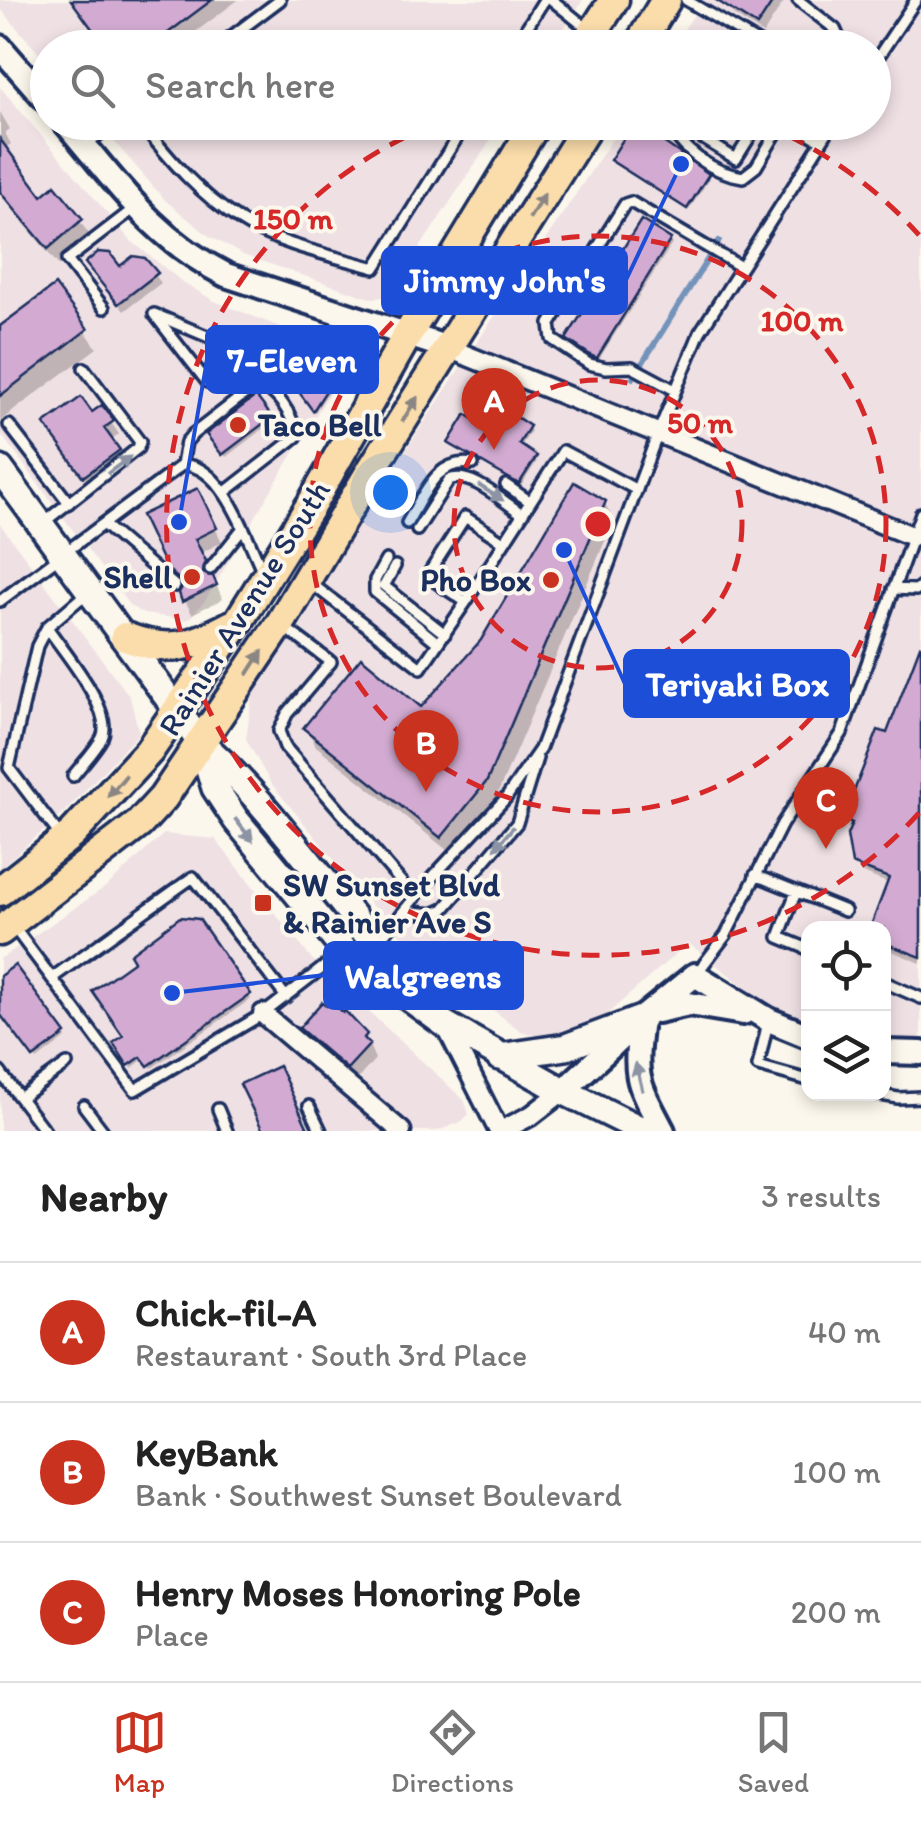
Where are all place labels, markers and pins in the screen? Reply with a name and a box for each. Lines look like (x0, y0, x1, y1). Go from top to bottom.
callout: Jimmy John's (383, 248, 626, 313)
callout: 7-Eleven (207, 327, 377, 392)
pin: A (462, 368, 526, 450)
place label: Taco Bell (257, 406, 383, 444)
marker: Taco Bell (227, 414, 249, 436)
centre of rings (580, 506, 616, 542)
place label: Shell (103, 558, 173, 596)
place label: Pho Box (420, 561, 532, 599)
marker: Shell (181, 566, 203, 588)
marker: Pho Box (540, 569, 562, 591)
callout: Teriyaki Box (625, 651, 848, 716)
pin: B (394, 710, 458, 792)
pin: C (794, 766, 858, 849)
place label: SW Sunset Blvd & Rainier Ave S (283, 866, 501, 941)
marker: SW Sunset Blvd & Rainier Ave S (252, 892, 274, 914)
callout: Walgreens (325, 943, 522, 1008)

